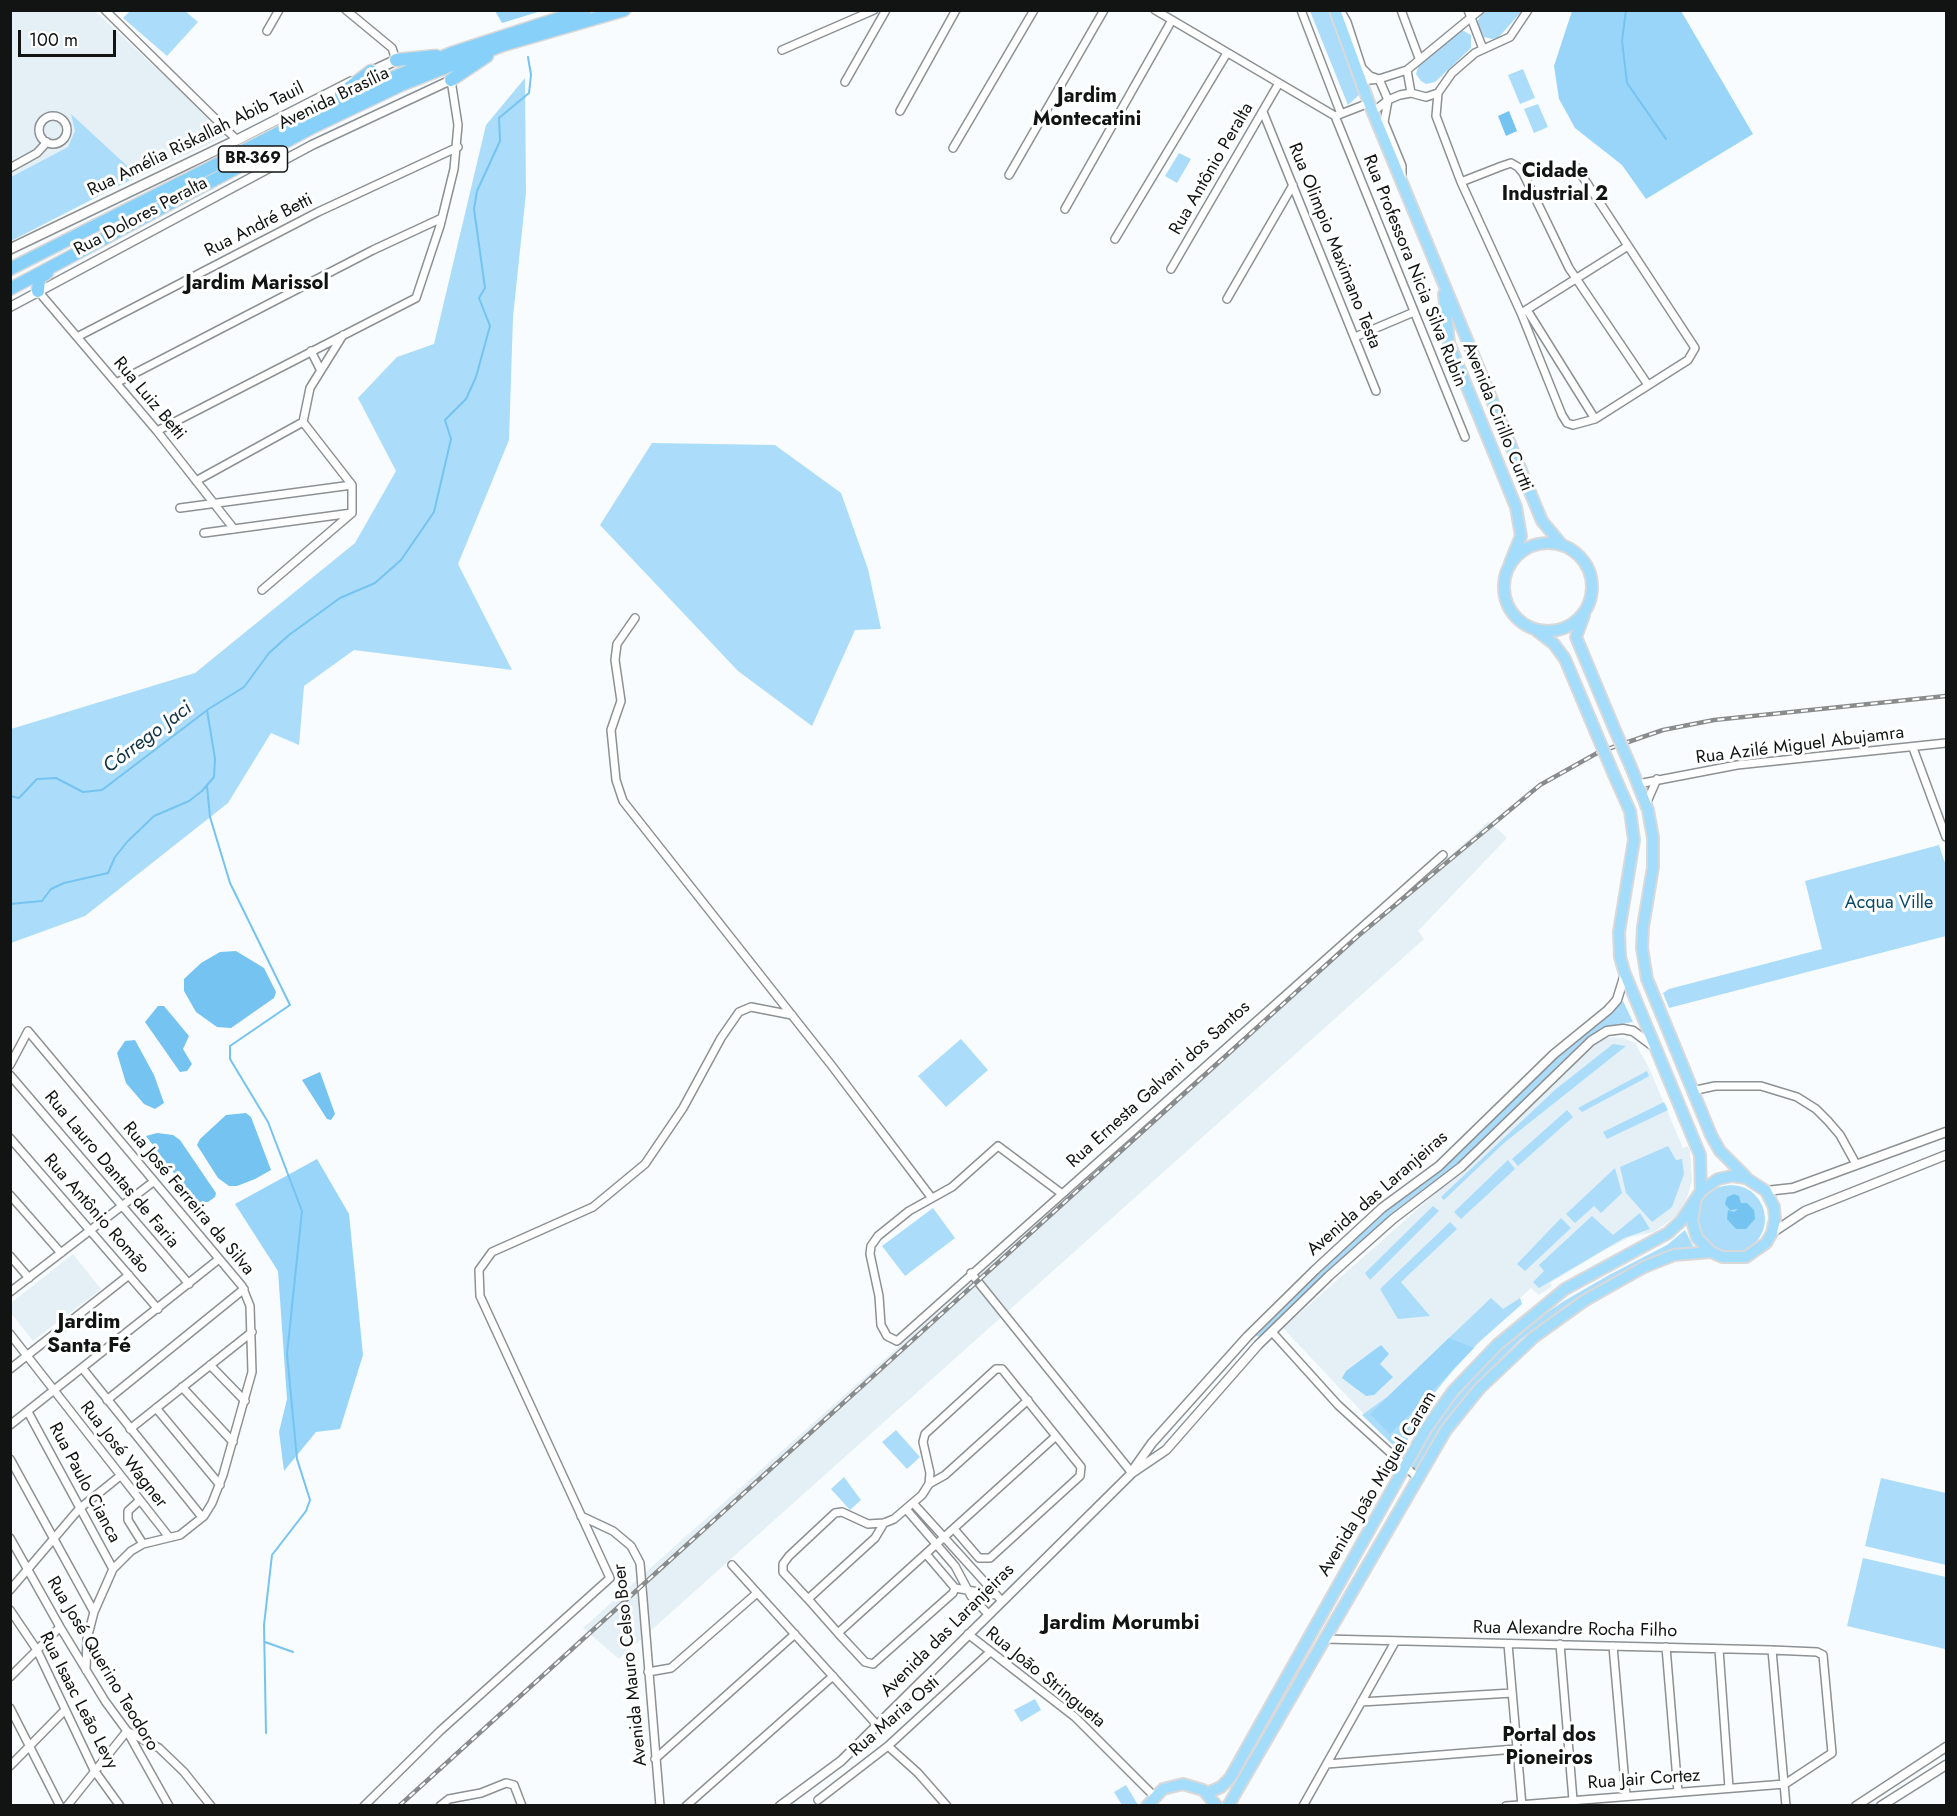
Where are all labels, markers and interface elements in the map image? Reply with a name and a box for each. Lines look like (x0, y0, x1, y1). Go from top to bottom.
scale bar (21, 18, 118, 56)
text: 100 m (29, 27, 78, 53)
street label: Avenida Brasília (275, 63, 393, 135)
street label: Rua Amélia Riskallah Abib Tauil (84, 78, 308, 202)
district label: Jardim Montecatini (1033, 85, 1141, 132)
street label: Rua Antônio Peralta (1165, 99, 1259, 239)
street label: Rua Olimpio Maximano Testa (1283, 140, 1385, 352)
road number: BR-369 (218, 146, 288, 172)
street label: Rua Professora Nicia Silva Rubin (1357, 152, 1471, 390)
district label: Cidade Industrial 2 (1502, 160, 1608, 207)
street label: Rua Dolores Peralta (71, 173, 211, 261)
street label: Rua André Betti (201, 190, 317, 262)
district label: Jardim Marissol (185, 272, 329, 296)
street label: Avenida Cirillo Curtti (1457, 339, 1537, 495)
street label: Rua Luiz Betti (108, 353, 190, 445)
water label: Córrego Jaci (99, 697, 197, 779)
street label: Rua Azilé Miguel Abujamra (1695, 723, 1905, 769)
park label: Acqua Ville (1845, 893, 1933, 915)
street label: Rua Ernesta Galvani dos Santos (1063, 997, 1255, 1173)
street label: Rua Lauro Dantas de Faria (39, 1087, 183, 1253)
street label: Rua José Ferreira da Silva (118, 1118, 258, 1280)
street label: Avenida das Laranjeiras (1303, 1127, 1453, 1261)
street label: Rua Antônio Romão (38, 1150, 154, 1278)
district label: Jardim Santa Fé (47, 1310, 131, 1360)
street label: Avenida João Miguel Caram (1314, 1388, 1442, 1580)
street label: Rua José Wagner (75, 1397, 171, 1513)
street label: Rua Paulo Cianca (43, 1419, 125, 1547)
street label: Avenida das Laranjeiras (877, 1560, 1019, 1702)
street label: Avenida Mauro Celso Boer (610, 1563, 652, 1767)
street label: Rua José Querino Teodoro (41, 1573, 163, 1755)
district label: Jardim Morumbi (1043, 1611, 1199, 1637)
street label: Rua Alexandre Rocha Filho (1473, 1617, 1677, 1643)
street label: Rua João Stringueta (981, 1623, 1109, 1733)
street label: Rua Isaac Leão Levy (34, 1629, 122, 1773)
street label: Rua Maria Osti (846, 1672, 944, 1762)
district label: Portal dos Pioneiros (1502, 1724, 1596, 1771)
street label: Rua Jair Cortez (1587, 1765, 1701, 1795)

